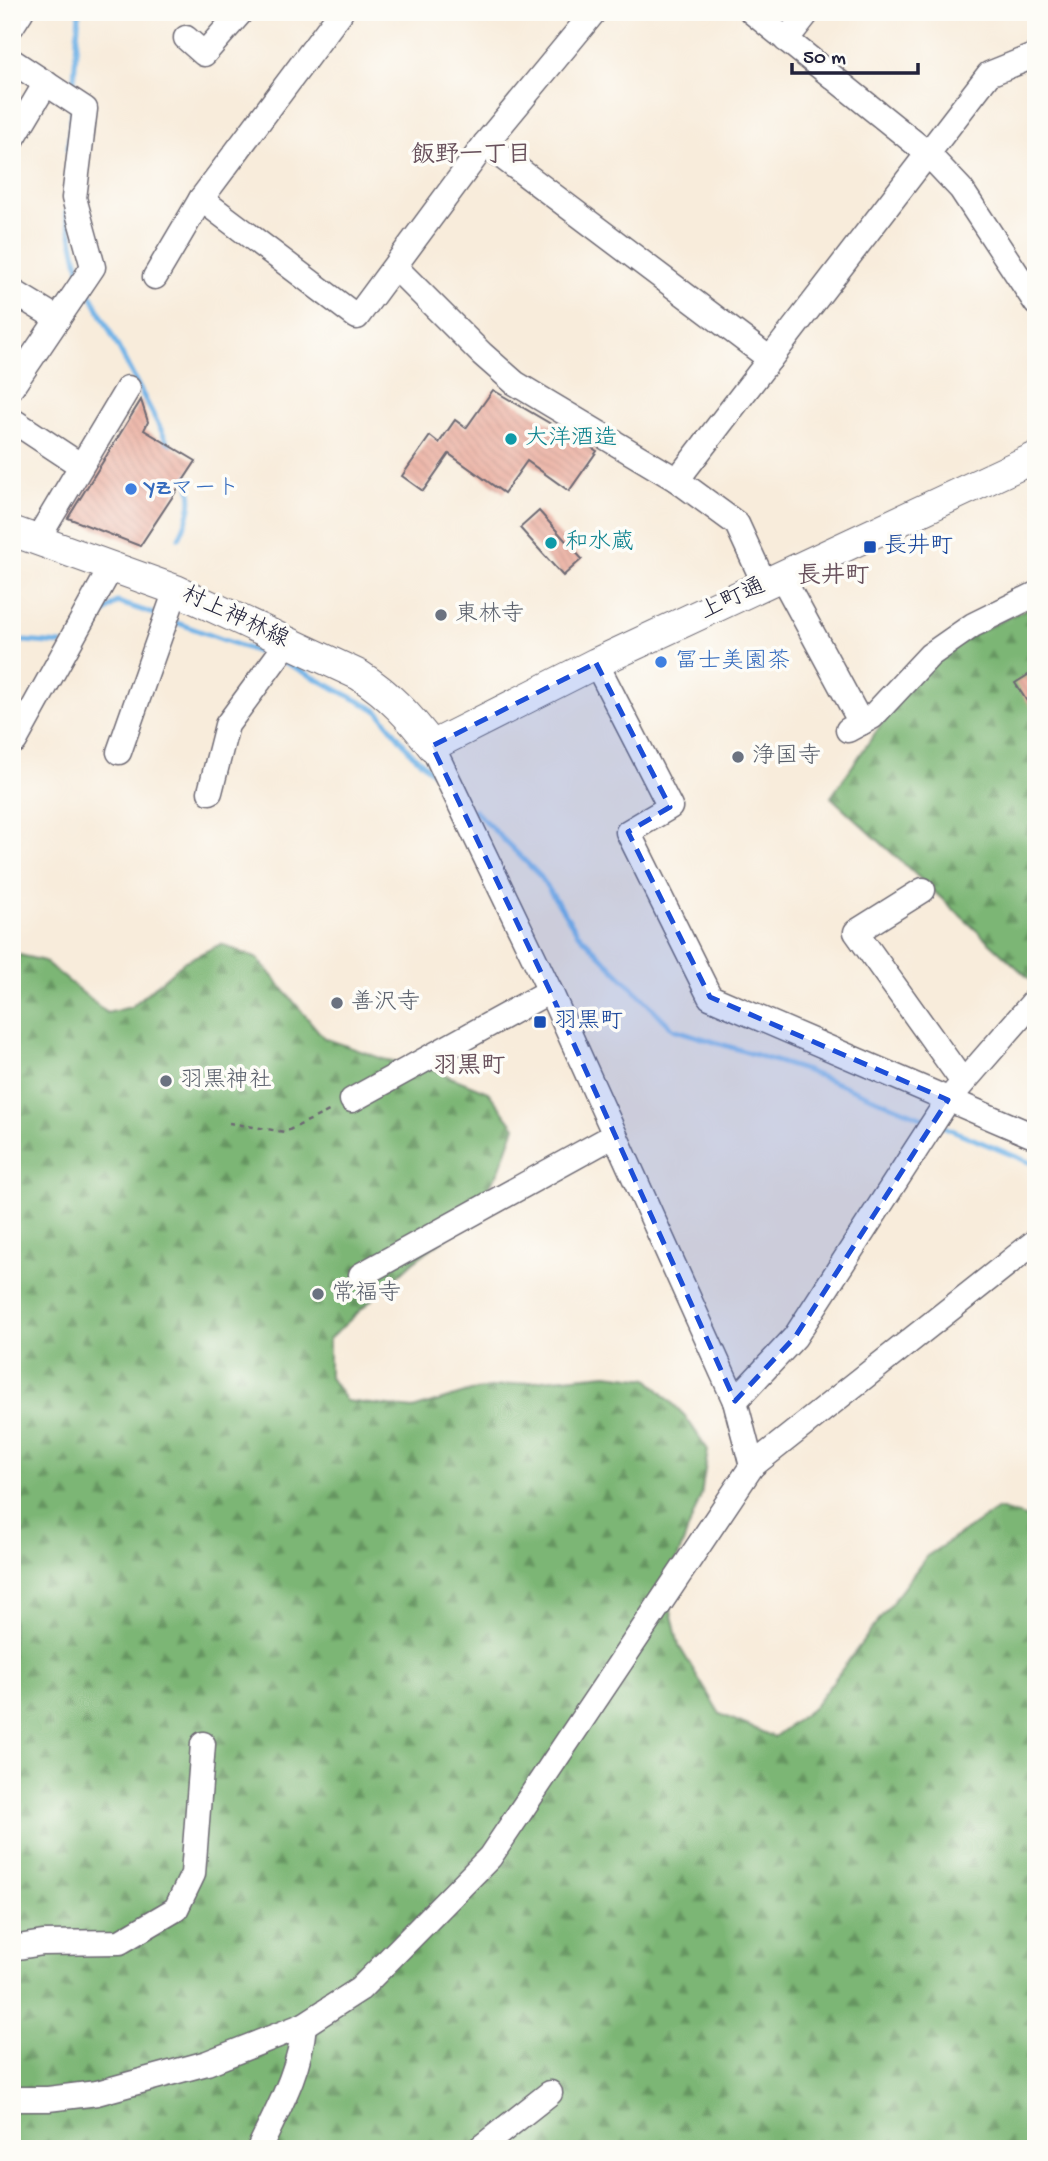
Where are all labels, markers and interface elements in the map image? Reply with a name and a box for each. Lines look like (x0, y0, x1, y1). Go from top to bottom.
scale bar (792, 32, 918, 76)
text: 50 m (803, 47, 846, 72)
district label: 飯野一丁目 (411, 141, 531, 171)
place label: 大洋酒造 (525, 425, 617, 453)
marker: 大洋酒造 (503, 431, 519, 447)
place label: YZマート (143, 476, 240, 503)
marker: YZマート (123, 481, 139, 497)
place label: 和水蔵 (565, 529, 634, 557)
place label: 長井町 (884, 533, 953, 561)
marker: 和水蔵 (543, 535, 559, 551)
marker: 長井町 (862, 539, 878, 555)
district label: 長井町 (797, 562, 869, 592)
street label: 上町通 (696, 573, 770, 627)
street label: 村上神林線 (177, 581, 293, 655)
place label: 東林寺 (455, 601, 524, 629)
marker: 東林寺 (433, 607, 449, 623)
place label: 冨士美園茶 (675, 648, 790, 676)
marker: 冨士美園茶 (653, 654, 669, 670)
place label: 浄国寺 (752, 743, 821, 771)
marker: 浄国寺 (730, 749, 746, 765)
place label: 善沢寺 (351, 989, 420, 1017)
marker: 善沢寺 (329, 995, 345, 1011)
place label: 羽黒町 (554, 1009, 623, 1036)
marker: 羽黒町 (532, 1014, 548, 1030)
district label: 羽黒町 (433, 1053, 505, 1082)
place label: 羽黒神社 (180, 1067, 272, 1095)
marker: 羽黒神社 (158, 1073, 174, 1089)
place label: 常福寺 (332, 1280, 401, 1308)
marker: 常福寺 (310, 1286, 326, 1302)

